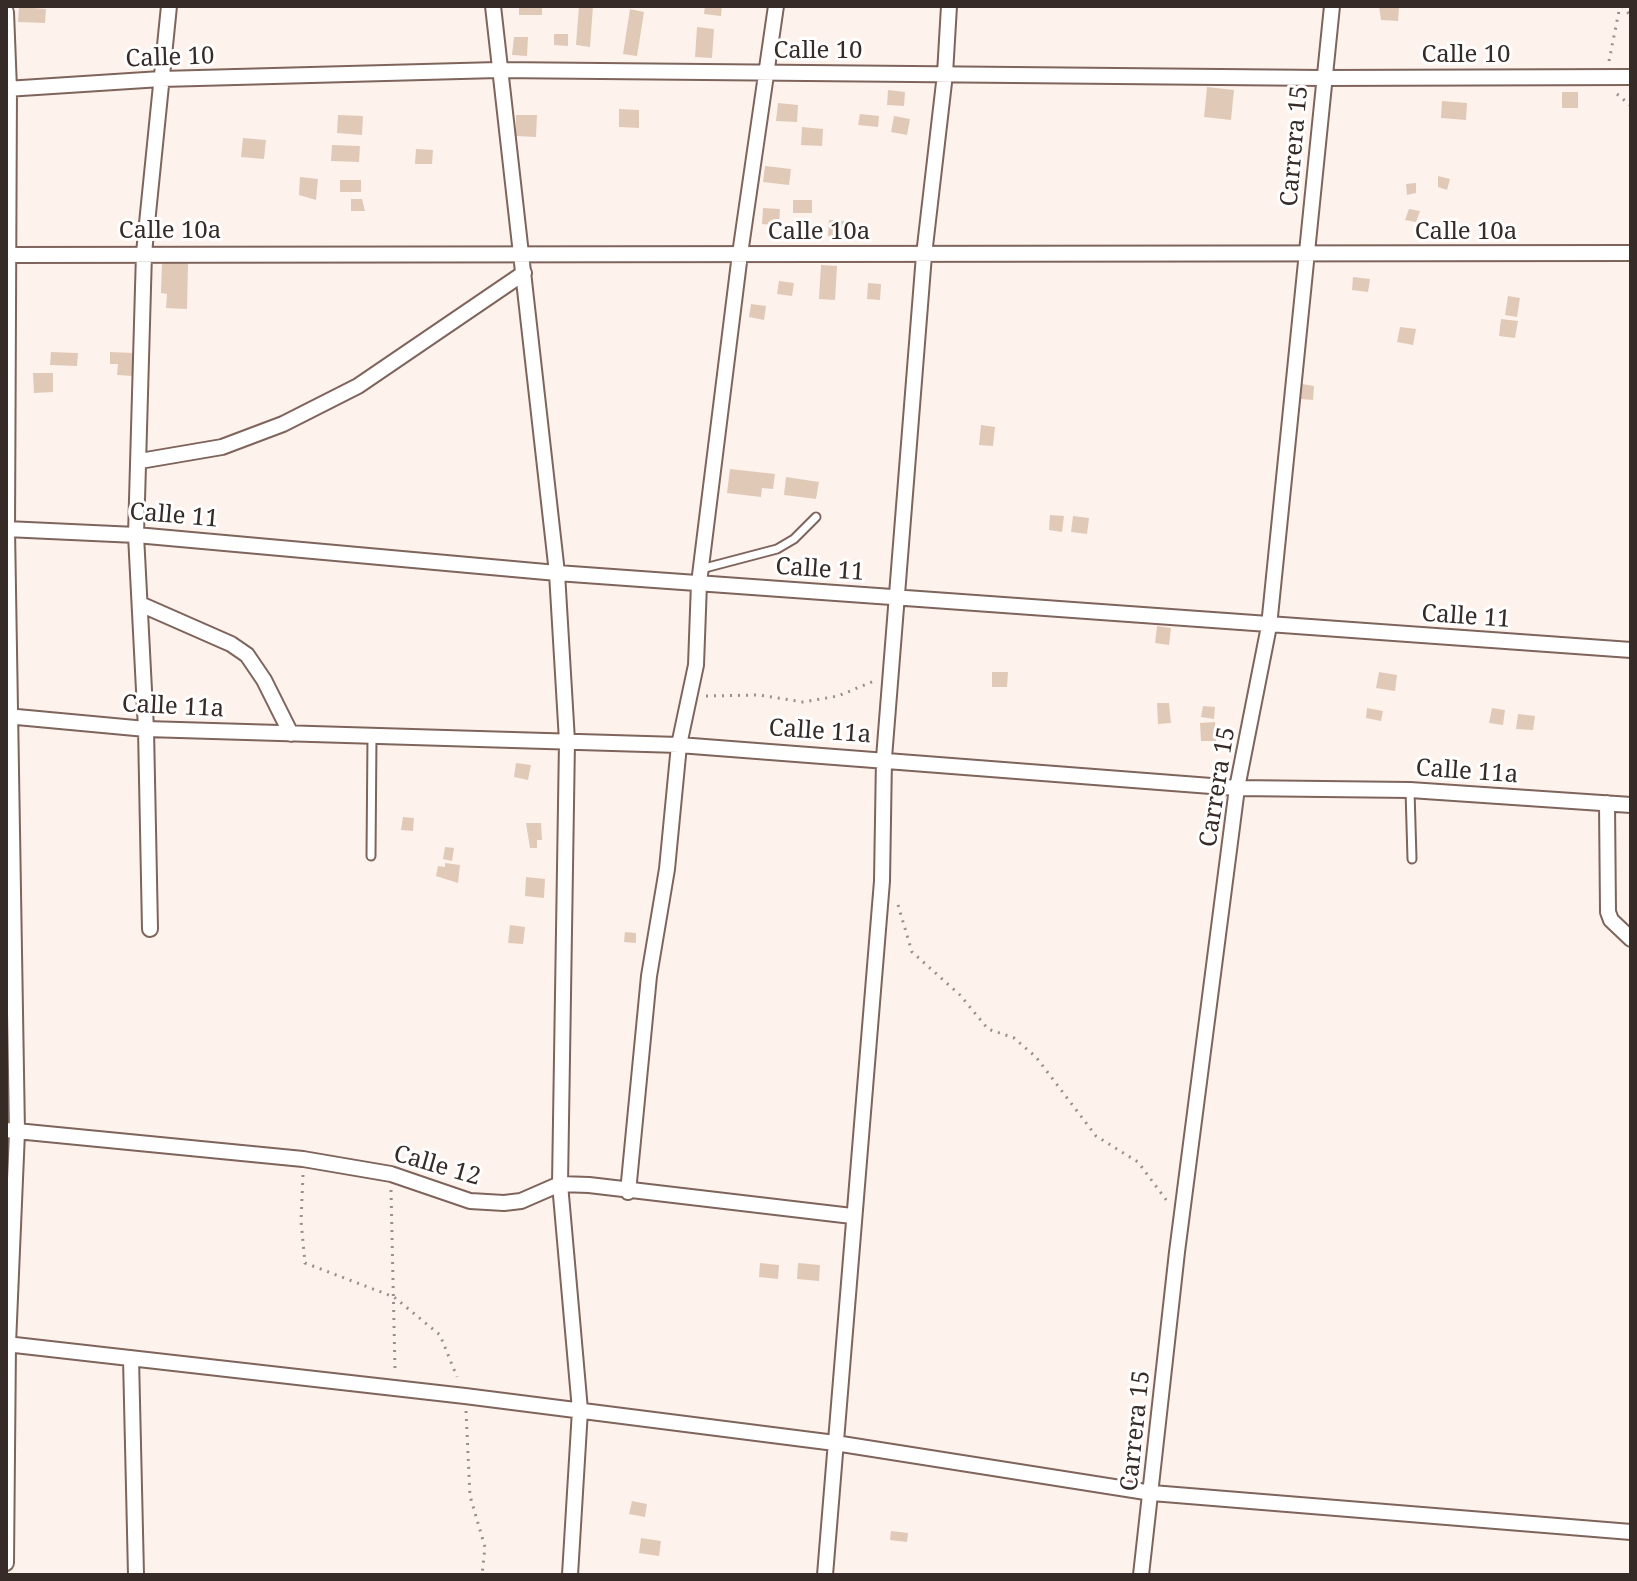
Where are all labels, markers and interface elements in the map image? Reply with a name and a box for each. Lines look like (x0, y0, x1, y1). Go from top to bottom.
street label: Calle 10 (773, 37, 863, 65)
street label: Calle 10 (1421, 41, 1511, 69)
street label: Calle 10 (125, 42, 215, 74)
street label: Carrera 15 (1275, 84, 1315, 208)
street label: Calle 10a (119, 217, 221, 245)
street label: Calle 10a (768, 218, 870, 246)
street label: Calle 10a (1415, 218, 1517, 246)
street label: Calle 11 (128, 498, 220, 534)
street label: Calle 11 (775, 553, 865, 587)
street label: Calle 11 (1421, 600, 1511, 634)
street label: Calle 11a (121, 690, 225, 724)
street label: Calle 11a (768, 714, 872, 750)
street label: Carrera 15 (1194, 725, 1242, 849)
street label: Calle 11a (1415, 754, 1519, 790)
street label: Calle 12 (390, 1140, 484, 1192)
street label: Carrera 15 (1115, 1369, 1157, 1493)

